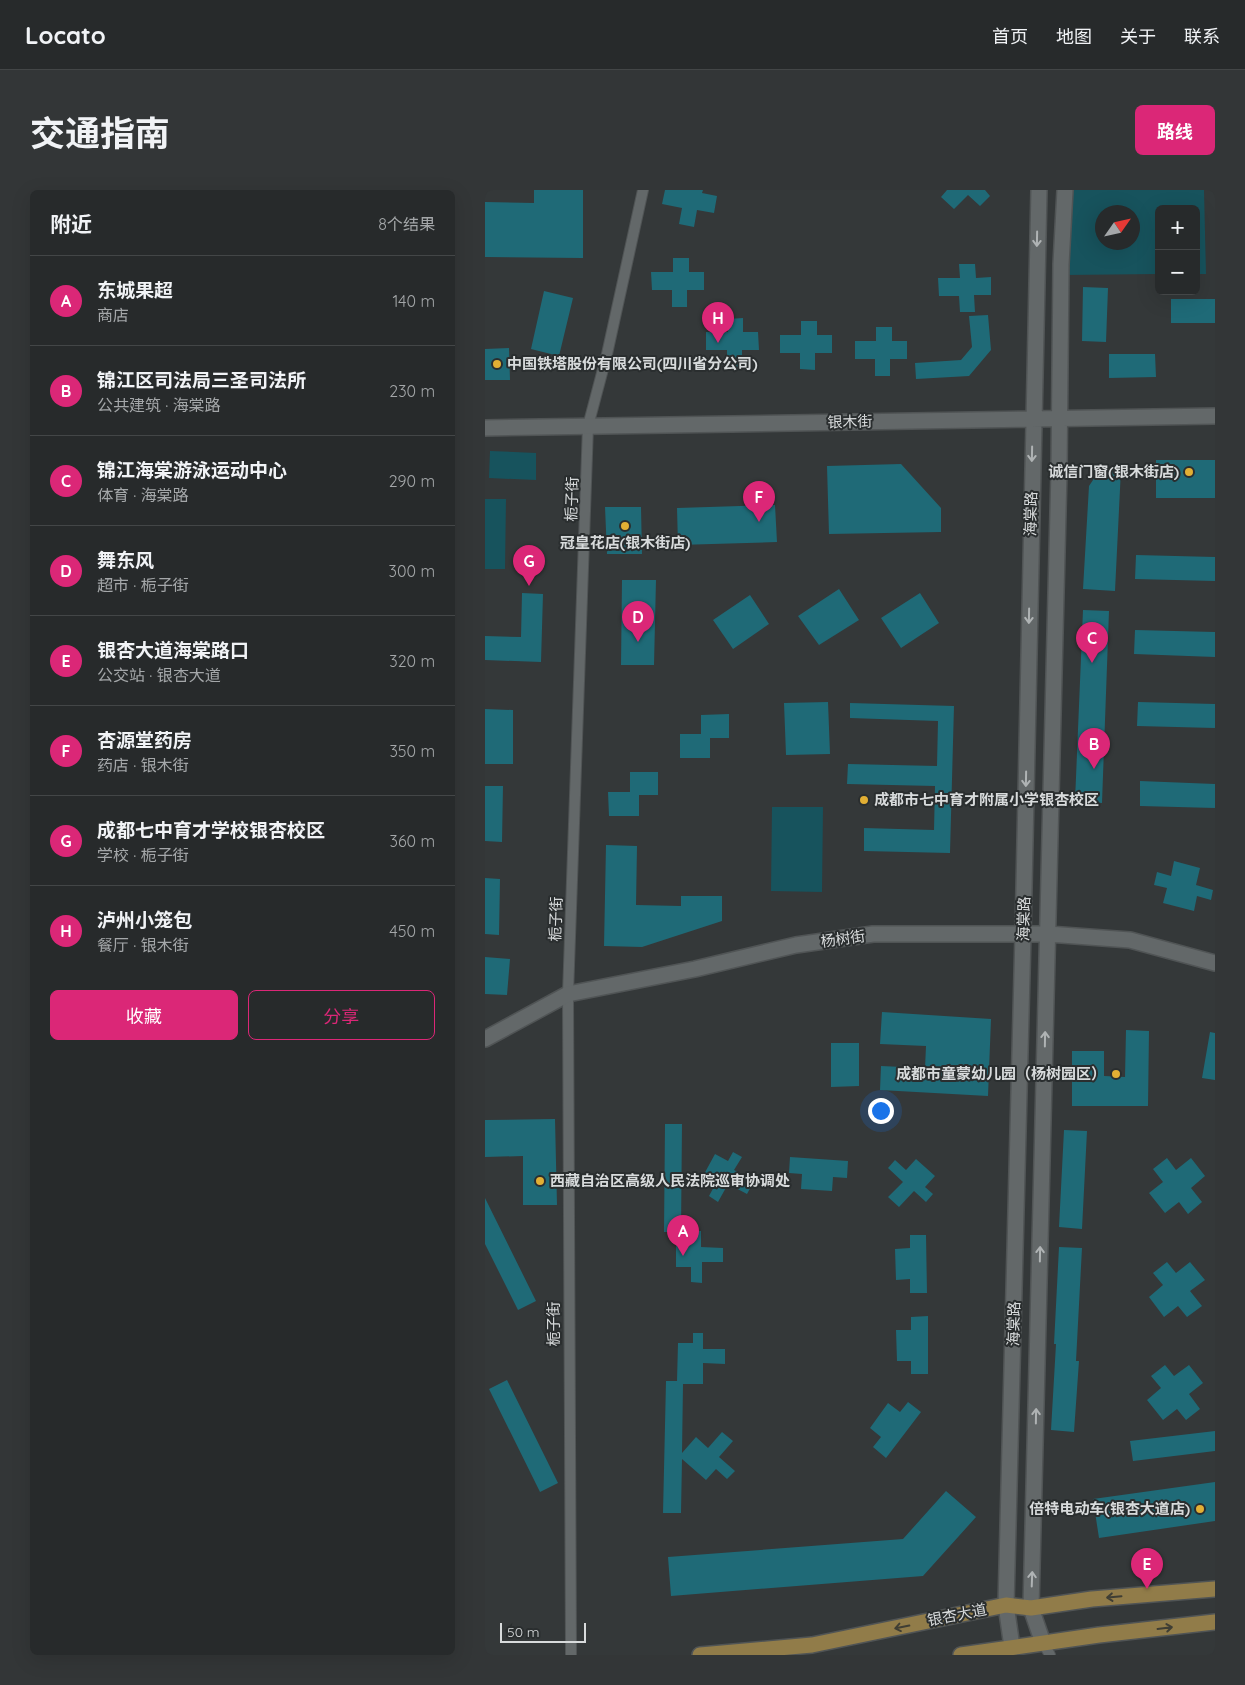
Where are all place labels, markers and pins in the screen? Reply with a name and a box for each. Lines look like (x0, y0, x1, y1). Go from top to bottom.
pin: H (702, 302, 734, 343)
place label: 中国铁塔股份有限公司(四川省分公司) (507, 354, 758, 373)
marker: 中国铁塔股份有限公司(四川省分公司) (491, 358, 503, 370)
place label: 诚信门窗(银木街店) (1048, 462, 1179, 481)
marker: 诚信门窗(银木街店) (1183, 466, 1195, 478)
pin: F (743, 481, 775, 522)
marker: 冠皇花店(银木街店) (619, 520, 631, 532)
place label: 冠皇花店(银木街店) (560, 533, 690, 552)
pin: G (513, 545, 545, 586)
pin: D (622, 601, 654, 642)
pin: C (1076, 622, 1108, 663)
pin: B (1078, 728, 1110, 769)
place label: 成都市七中育才附属小学银杏校区 (874, 790, 1099, 809)
marker: 成都市七中育才附属小学银杏校区 (858, 794, 870, 806)
place label: 成都市童蒙幼儿园（杨树园区） (896, 1064, 1106, 1083)
marker: 成都市童蒙幼儿园（杨树园区） (1110, 1068, 1122, 1080)
place label: 西藏自治区高级人民法院巡审协调处 (550, 1171, 790, 1190)
marker: 西藏自治区高级人民法院巡审协调处 (534, 1175, 546, 1187)
pin: A (667, 1215, 699, 1256)
place label: 倍特电动车(银杏大道店) (1029, 1499, 1190, 1518)
marker: 倍特电动车(银杏大道店) (1194, 1503, 1206, 1515)
pin: E (1131, 1548, 1163, 1589)

